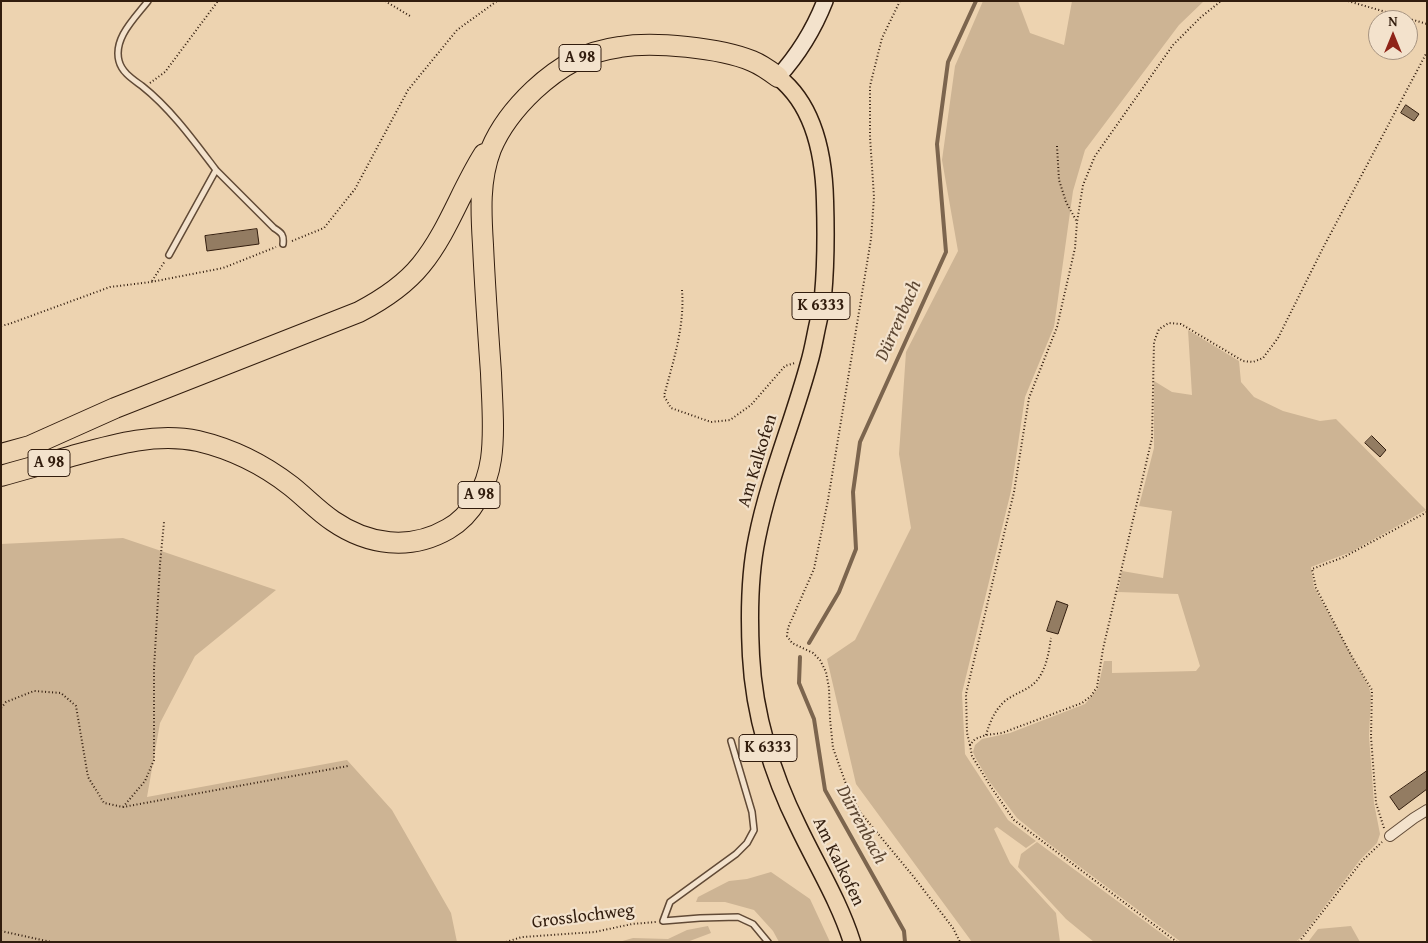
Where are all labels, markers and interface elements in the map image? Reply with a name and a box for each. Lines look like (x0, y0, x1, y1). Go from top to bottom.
north arrow (1368, 10, 1418, 60)
text: N (1388, 11, 1398, 31)
road number: A 98 (559, 44, 601, 72)
water label: Dürrenbach (871, 277, 927, 365)
road number: K 6333 (792, 292, 850, 320)
street label: Am Kalkofen (734, 412, 782, 510)
road number: A 98 (28, 449, 70, 476)
road number: A 98 (458, 482, 500, 508)
road number: K 6333 (739, 734, 797, 761)
water label: Dürrenbach (831, 782, 891, 868)
street label: Am Kalkofen (807, 814, 869, 910)
street label: Grosslochweg (531, 900, 635, 934)

